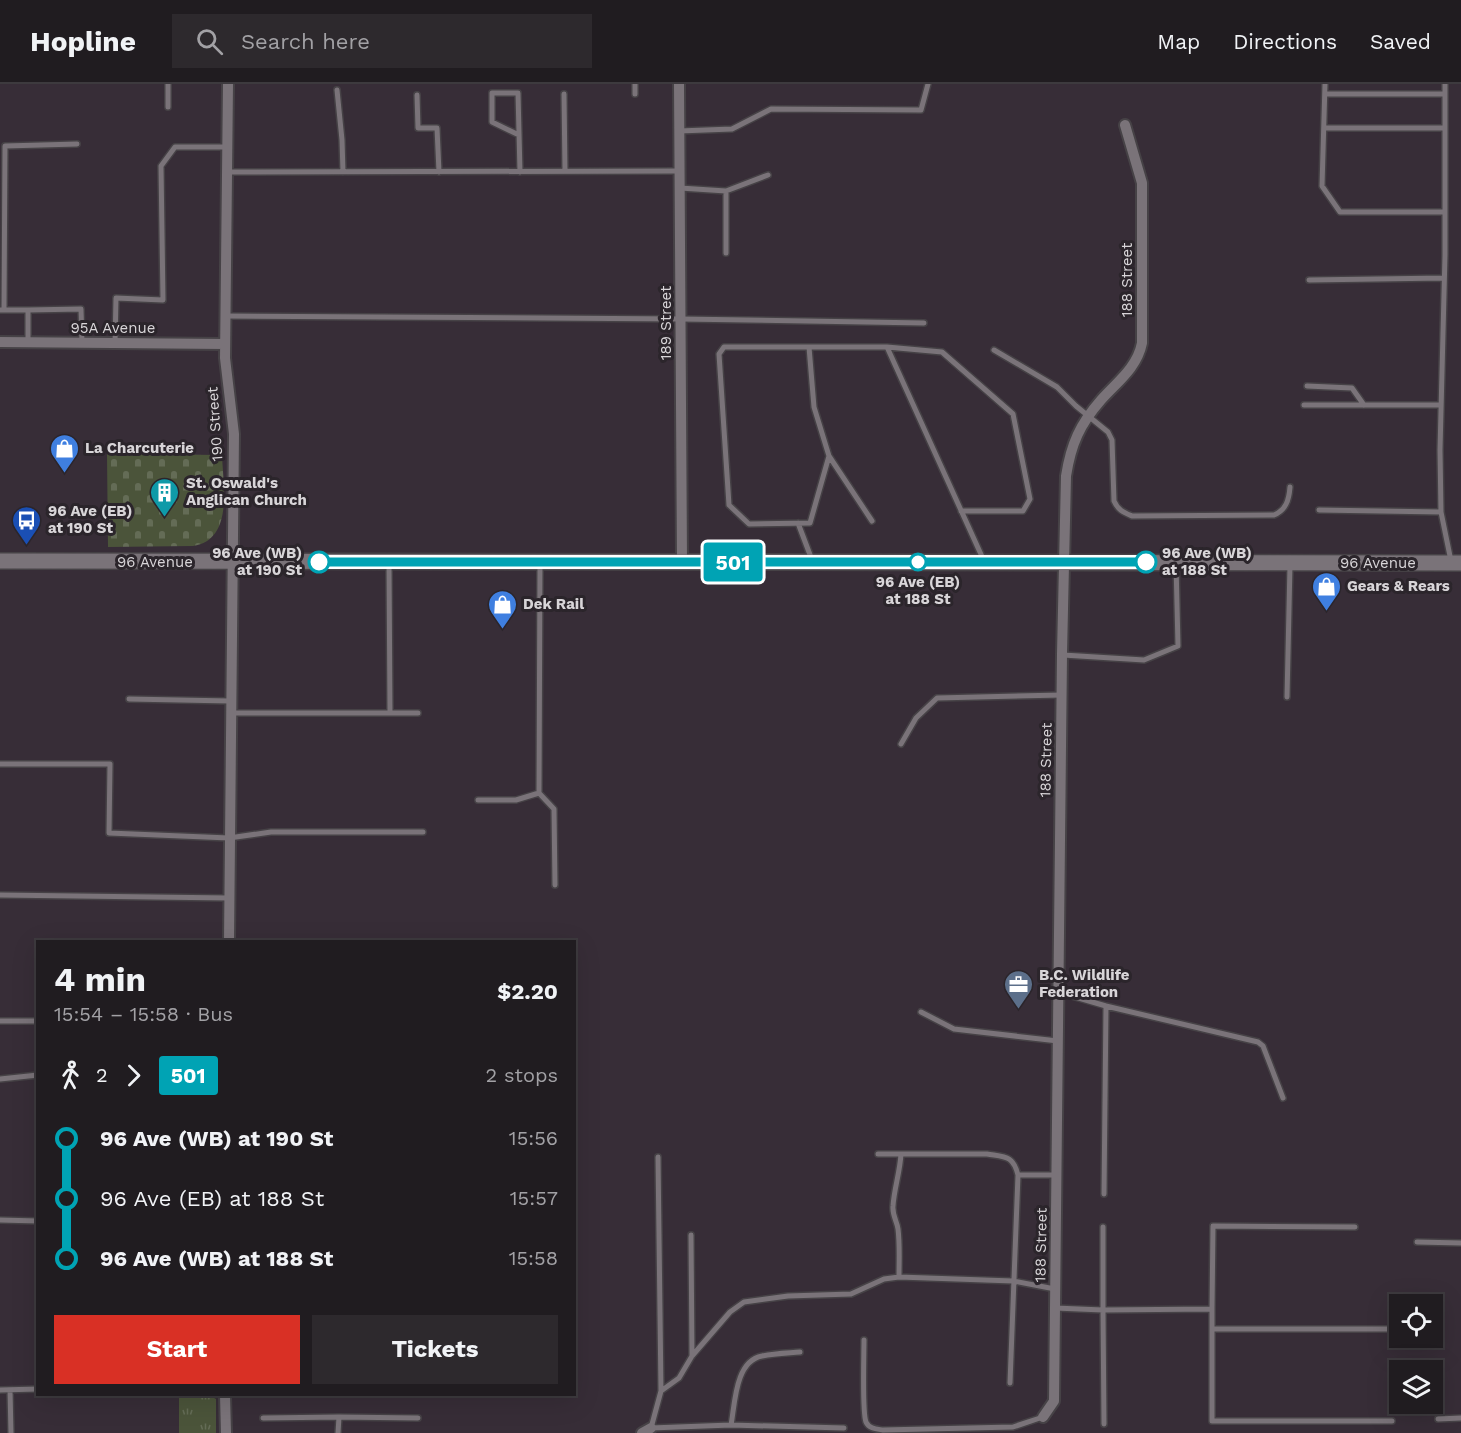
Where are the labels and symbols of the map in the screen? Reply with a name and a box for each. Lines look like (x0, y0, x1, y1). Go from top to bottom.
street label: 188 Street (1118, 242, 1136, 317)
street label: 189 Street (657, 285, 675, 360)
street label: 95A Avenue (71, 319, 155, 337)
street label: 190 Street (203, 385, 227, 462)
shop icon: La Charcuterie (48, 432, 80, 474)
place label: La Charcuterie (85, 439, 194, 457)
place label: St. Oswald's Anglican Church (186, 474, 307, 509)
building icon: St. Oswald's Anglican Church (149, 476, 181, 518)
place label: 96 Ave (EB) at 190 St (48, 502, 132, 537)
bus stop icon: 96 Ave (EB) at 190 St (11, 504, 43, 546)
line badge: 501 (698, 542, 768, 582)
place label: 96 Ave (WB) at 190 St (212, 544, 302, 579)
place label: 96 Ave (WB) at 188 St (1162, 544, 1252, 579)
marker: 96 Ave (WB) at 190 St (308, 551, 330, 573)
marker: 96 Ave (WB) at 188 St (1135, 551, 1157, 573)
street label: 96 Avenue (117, 553, 193, 571)
marker: 96 Ave (EB) at 188 St (909, 553, 927, 571)
street label: 96 Avenue (1340, 554, 1416, 572)
shop icon: Gears & Rears (1310, 570, 1342, 612)
place label: 96 Ave (EB) at 188 St (876, 573, 960, 608)
place label: Gears & Rears (1347, 577, 1450, 595)
shop icon: Dek Rail (486, 588, 518, 630)
place label: Dek Rail (523, 595, 584, 613)
street label: 188 Street (1036, 722, 1056, 797)
place label: B.C. Wildlife Federation (1039, 966, 1130, 1001)
office icon: B.C. Wildlife Federation (1002, 968, 1034, 1010)
street label: 188 Street (1031, 1207, 1051, 1282)

